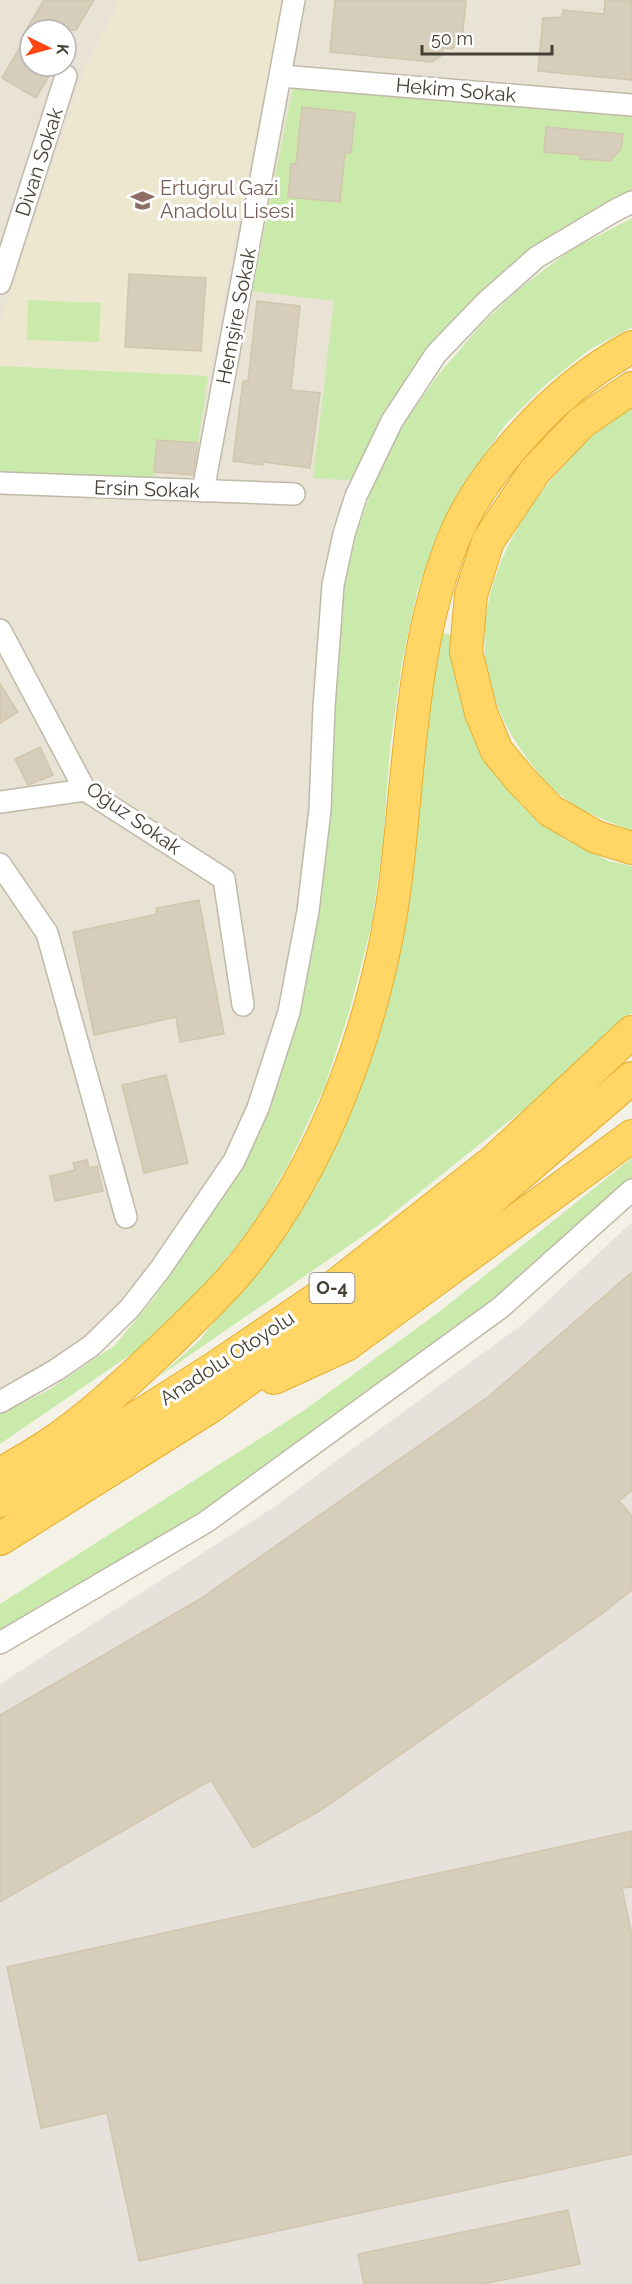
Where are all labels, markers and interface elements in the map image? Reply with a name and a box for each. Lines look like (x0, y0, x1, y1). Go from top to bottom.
north arrow (18, 18, 78, 78)
scale bar (422, 18, 552, 56)
text: 50 m (431, 28, 473, 49)
text: K (52, 43, 72, 56)
street label: Hekim Sokak (395, 73, 518, 107)
street label: Divan Sokak (10, 104, 68, 219)
place label: Ertuğrul Gazi Anadolu Lisesi (160, 176, 294, 223)
school or university icon: Ertuğrul Gazi Anadolu Lisesi (129, 187, 155, 213)
street label: Hemşire Sokak (211, 245, 261, 386)
street label: Ersin Sokak (94, 475, 201, 503)
street label: Oğuz Sokak (82, 777, 186, 860)
road number: O-4 (310, 1273, 354, 1303)
street label: Anadolu Otoyolu (155, 1306, 299, 1410)

